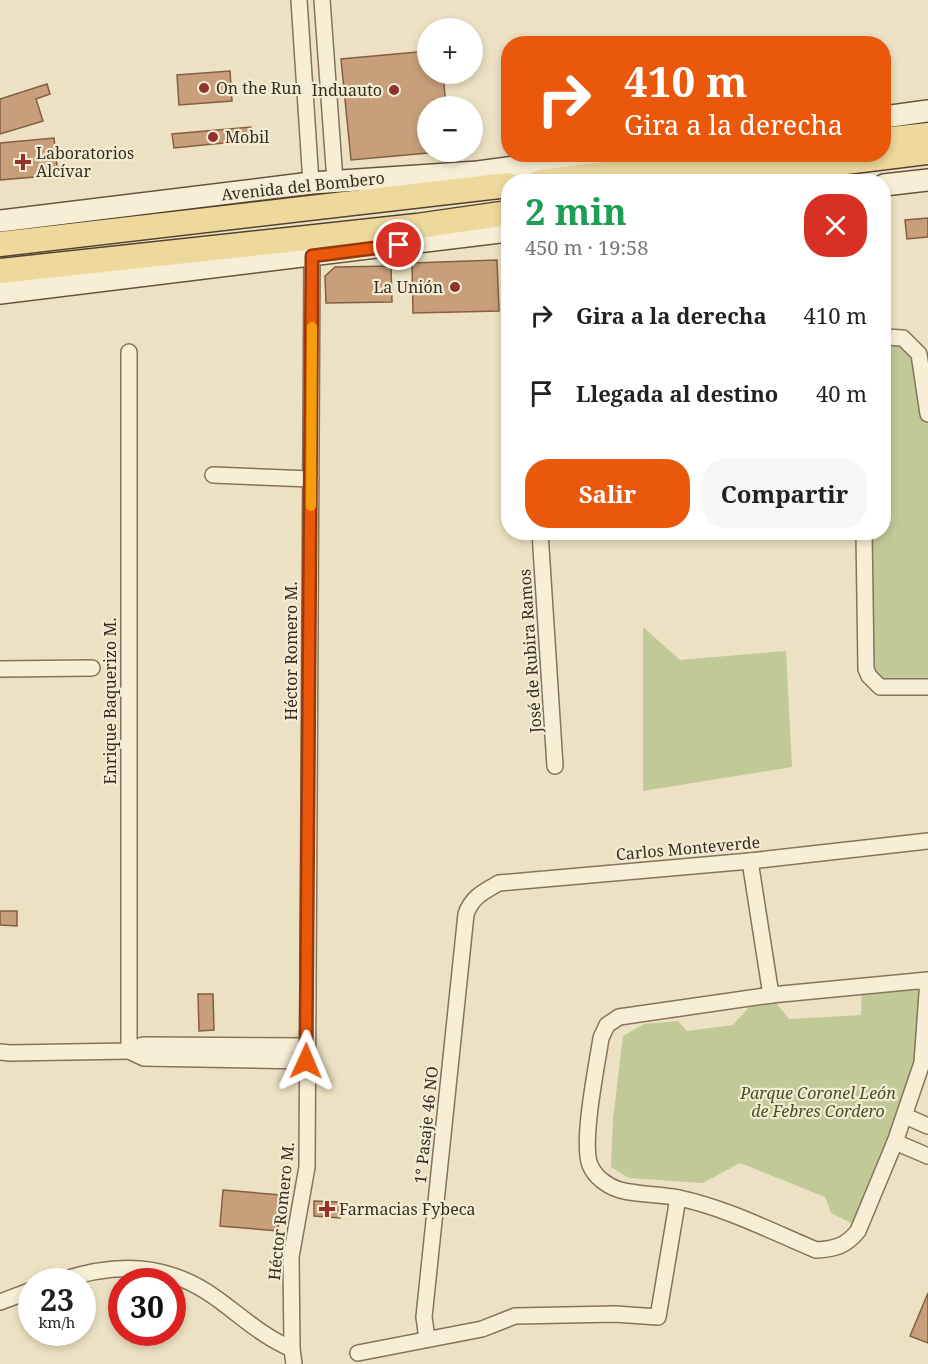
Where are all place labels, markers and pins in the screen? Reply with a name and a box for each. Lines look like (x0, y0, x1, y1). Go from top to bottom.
place label: On the Run (216, 77, 302, 99)
place label: Induauto (312, 79, 382, 101)
marker: On the Run (197, 81, 211, 95)
marker: Induauto (387, 83, 401, 97)
place label: Mobil (225, 126, 269, 148)
marker: Mobil (206, 130, 220, 144)
place label: Laboratorios Alcívar (36, 142, 134, 182)
marker: Laboratorios Alcívar (14, 153, 32, 171)
pin (373, 219, 424, 270)
place label: La Unión (373, 276, 443, 298)
marker: La Unión (448, 280, 462, 294)
place label: Farmacias Fybeca (339, 1198, 476, 1220)
marker: Farmacias Fybeca (320, 1202, 334, 1216)

